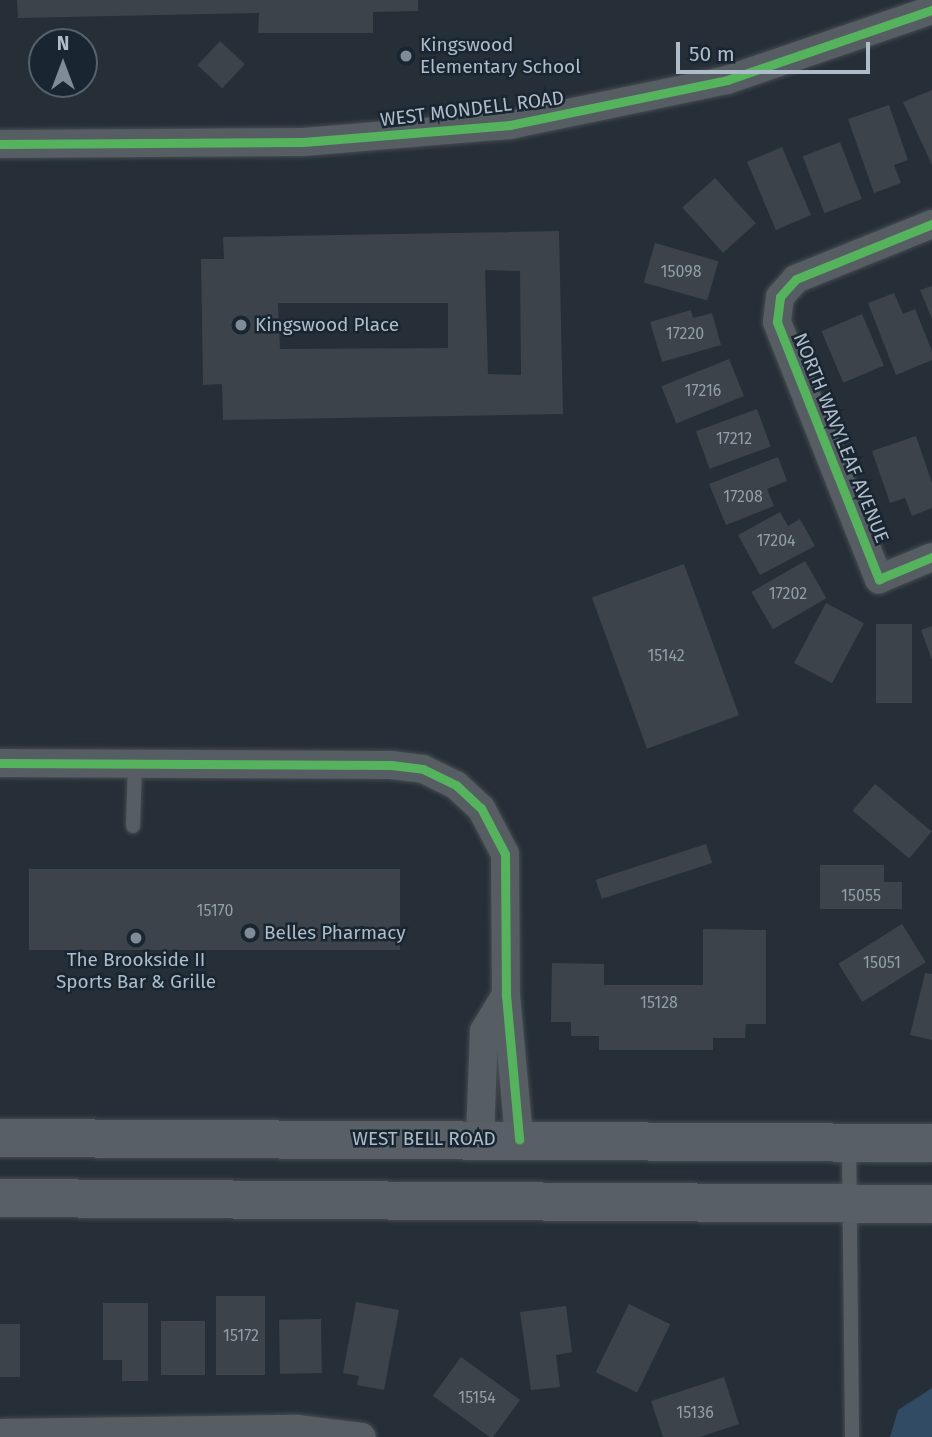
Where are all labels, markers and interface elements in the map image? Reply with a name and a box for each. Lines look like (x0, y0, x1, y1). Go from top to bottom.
north arrow (28, 28, 98, 98)
scale bar (680, 28, 874, 72)
text: N (57, 32, 69, 55)
place label: Kingswood Elementary School (420, 34, 581, 78)
text: 50 m (689, 41, 735, 67)
marker: Kingswood Elementary School (398, 48, 414, 64)
street label: WEST MONDELL ROAD (379, 86, 565, 132)
house number: 15098 (661, 262, 701, 282)
place label: Kingswood Place (255, 314, 399, 336)
marker: Kingswood Place (233, 317, 249, 333)
house number: 17220 (666, 324, 704, 344)
street label: NORTH WAVYLEAF AVENUE (788, 330, 894, 546)
house number: 17216 (685, 381, 721, 401)
house number: 17212 (716, 429, 752, 449)
house number: 17208 (723, 487, 763, 507)
house number: 17204 (756, 531, 796, 551)
house number: 17202 (769, 584, 807, 604)
house number: 15142 (647, 646, 685, 666)
house number: 15055 (841, 886, 881, 906)
house number: 15170 (197, 901, 233, 921)
place label: Belles Pharmacy (264, 922, 406, 944)
marker: Belles Pharmacy (242, 925, 258, 941)
marker: The Brookside II Sports Bar & Grille (128, 930, 144, 946)
place label: The Brookside II Sports Bar & Grille (56, 949, 216, 993)
house number: 15051 (863, 953, 901, 973)
house number: 15128 (640, 993, 678, 1013)
street label: WEST BELL ROAD (352, 1128, 496, 1150)
house number: 15172 (223, 1326, 259, 1346)
house number: 15154 (458, 1388, 496, 1408)
house number: 15136 (676, 1403, 714, 1423)

